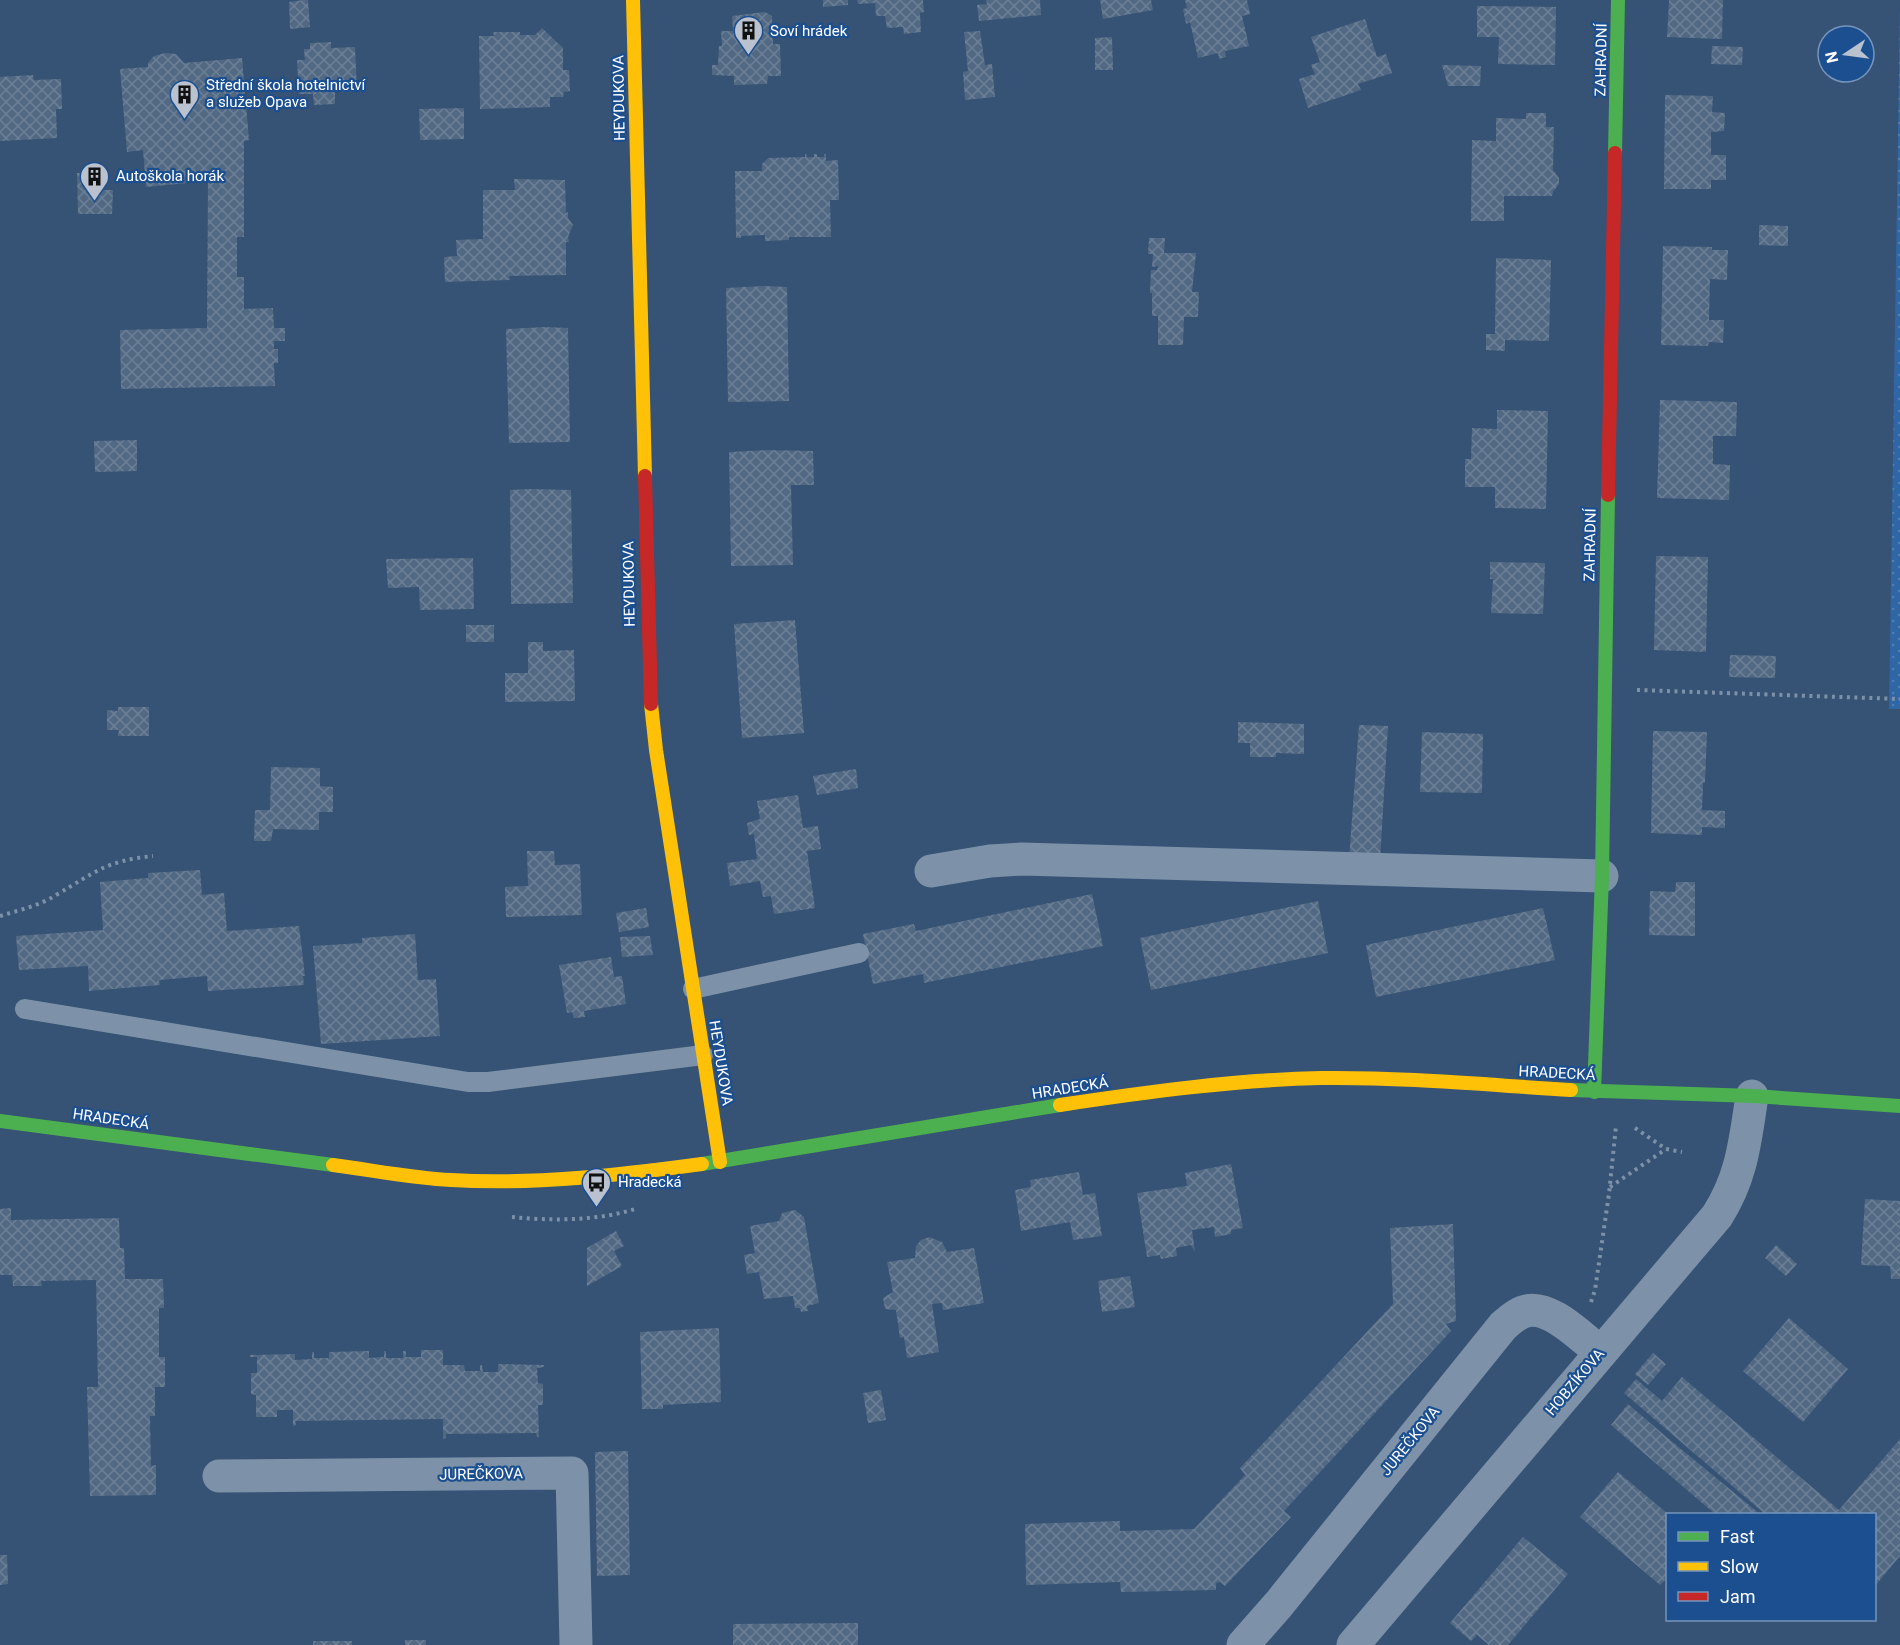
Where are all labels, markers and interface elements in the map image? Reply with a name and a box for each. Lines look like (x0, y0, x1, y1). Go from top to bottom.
building icon: Soví hrádek (733, 15, 765, 57)
place label: Soví hrádek (770, 22, 848, 40)
street label: ZAHRADNÍ (1591, 22, 1611, 97)
north arrow (1816, 24, 1876, 84)
text: N (1821, 50, 1842, 65)
street label: HEYDUKOVA (609, 55, 629, 141)
place label: Střední škola hotelnictví a služeb Opava (206, 76, 367, 111)
building icon: Střední škola hotelnictví a služeb Opava (169, 78, 201, 120)
building icon: Autoškola horák (79, 160, 111, 202)
place label: Autoškola horák (116, 167, 224, 185)
street label: ZAHRADNÍ (1580, 507, 1600, 582)
street label: HEYDUKOVA (619, 541, 639, 627)
street label: HEYDUKOVA (705, 1019, 737, 1107)
street label: HRADECKÁ (1518, 1062, 1596, 1084)
street label: HRADECKÁ (1031, 1073, 1110, 1103)
street label: HRADECKÁ (72, 1105, 151, 1133)
bus stop icon: Hradecká (581, 1166, 613, 1208)
place label: Hradecká (618, 1173, 682, 1191)
street label: HOBZÍKOVA (1542, 1345, 1608, 1419)
street label: JUREČKOVA (1377, 1403, 1443, 1479)
street label: JUREČKOVA (439, 1464, 523, 1484)
legend (1666, 1513, 1876, 1621)
text: Fast (1720, 1526, 1755, 1547)
text: Slow (1720, 1556, 1759, 1577)
text: Jam (1720, 1586, 1756, 1607)

